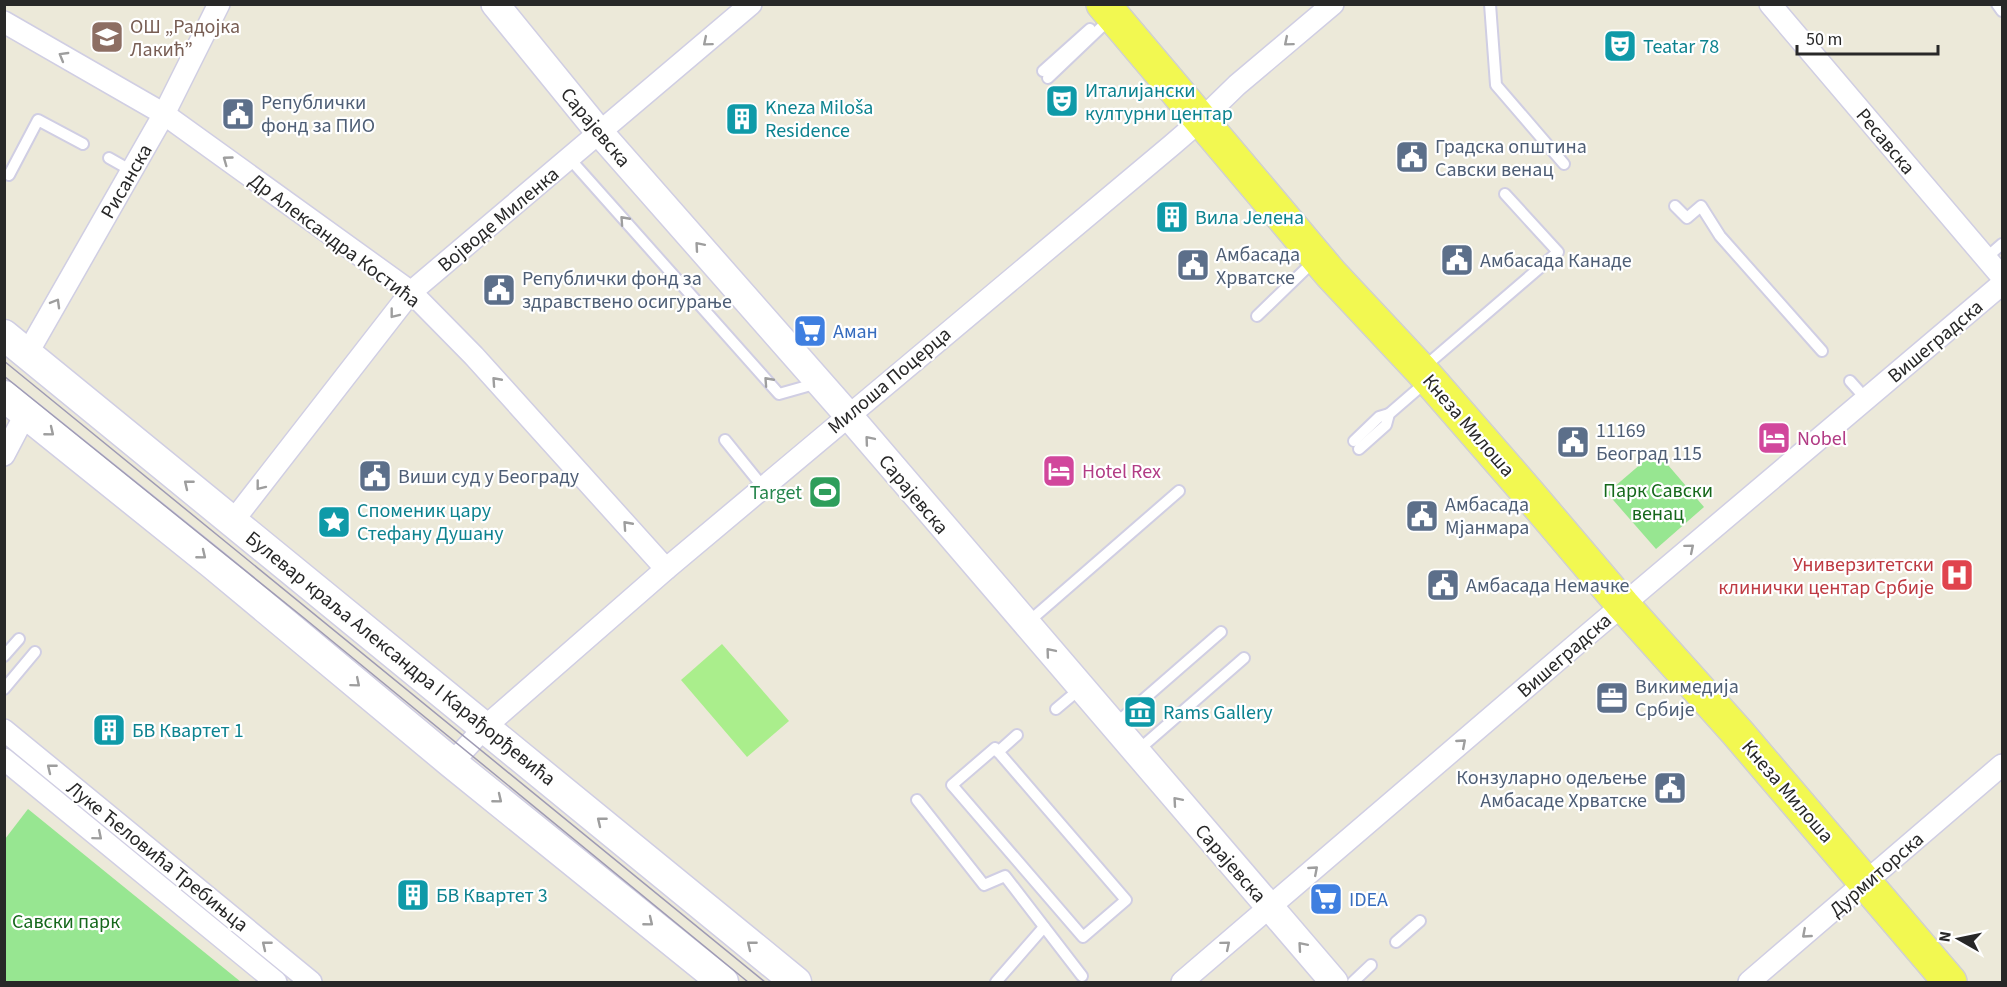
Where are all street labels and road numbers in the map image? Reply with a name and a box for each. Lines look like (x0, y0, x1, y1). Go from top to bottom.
street label: Сарајевска (554, 82, 637, 174)
street label: Ресавска (1849, 102, 1921, 181)
street label: Рисанска (94, 139, 159, 224)
street label: Војводе Миленка (432, 161, 565, 279)
street label: Др Александра Костића (243, 167, 426, 315)
street label: Вишеградска (1882, 294, 1989, 390)
street label: Милоша Поцерца (822, 321, 957, 441)
street label: Кнеза Милоша (1416, 368, 1521, 483)
street label: Сарајевска (872, 449, 955, 541)
street label: Булевар краља Александра I Карађорђевића (239, 525, 561, 793)
street label: Вишеградска (1511, 607, 1618, 705)
street label: Кнеза Милоша (1735, 734, 1840, 849)
street label: Луке Ћеловића Требињца (61, 775, 254, 939)
street label: Сарајевска (1188, 818, 1272, 909)
street label: Дурмиторска (1823, 826, 1930, 924)

